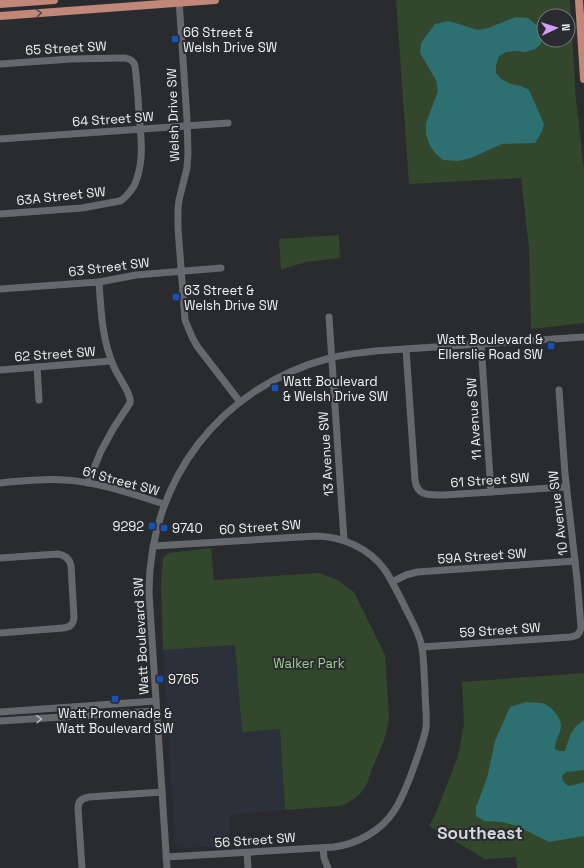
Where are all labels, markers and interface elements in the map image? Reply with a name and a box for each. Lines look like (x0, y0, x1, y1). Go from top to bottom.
one-way arrow (36, 8, 42, 17)
north arrow (536, 8, 576, 48)
text: N (559, 23, 573, 31)
place label: 66 Street & Welsh Drive SW (183, 24, 277, 56)
marker: 66 Street & Welsh Drive SW (170, 34, 180, 44)
street label: 65 Street SW (25, 37, 107, 59)
street label: Welsh Drive SW (163, 68, 183, 162)
street label: 64 Street SW (72, 108, 154, 130)
street label: 63A Street SW (16, 183, 106, 209)
street label: 63 Street SW (67, 254, 151, 280)
place label: 63 Street & Welsh Drive SW (184, 282, 278, 314)
marker: 63 Street & Welsh Drive SW (171, 292, 181, 302)
place label: Watt Boulevard & Ellerslie Road SW (437, 331, 543, 363)
marker: Watt Boulevard & Ellerslie Road SW (546, 341, 556, 351)
street label: 62 Street SW (14, 343, 96, 365)
place label: Watt Boulevard & Welsh Drive SW (283, 373, 388, 405)
street label: 11 Avenue SW (463, 377, 485, 461)
marker: Watt Boulevard & Welsh Drive SW (270, 383, 280, 393)
street label: 13 Avenue SW (315, 411, 337, 497)
street label: 61 Street SW (81, 463, 161, 499)
street label: 61 Street SW (450, 469, 530, 491)
street label: 10 Avenue SW (544, 470, 572, 556)
street label: 60 Street SW (218, 516, 302, 538)
place label: 9292 (112, 518, 144, 535)
place label: 9740 (172, 520, 203, 537)
marker: 9292 (147, 521, 157, 531)
marker: 9740 (159, 523, 169, 533)
street label: 59A Street SW (437, 544, 527, 568)
street label: Watt Boulevard SW (129, 577, 153, 695)
street label: 59 Street SW (459, 619, 541, 641)
park label: Walker Park (273, 655, 345, 672)
place label: 9765 (168, 671, 199, 688)
marker: 9765 (155, 674, 165, 684)
marker: Watt Promenade & Watt Boulevard SW (110, 694, 120, 704)
place label: Watt Promenade & Watt Boulevard SW (56, 705, 174, 737)
one-way arrow (36, 714, 42, 723)
district label: Southeast (437, 822, 523, 844)
street label: 56 Street SW (214, 829, 296, 851)

